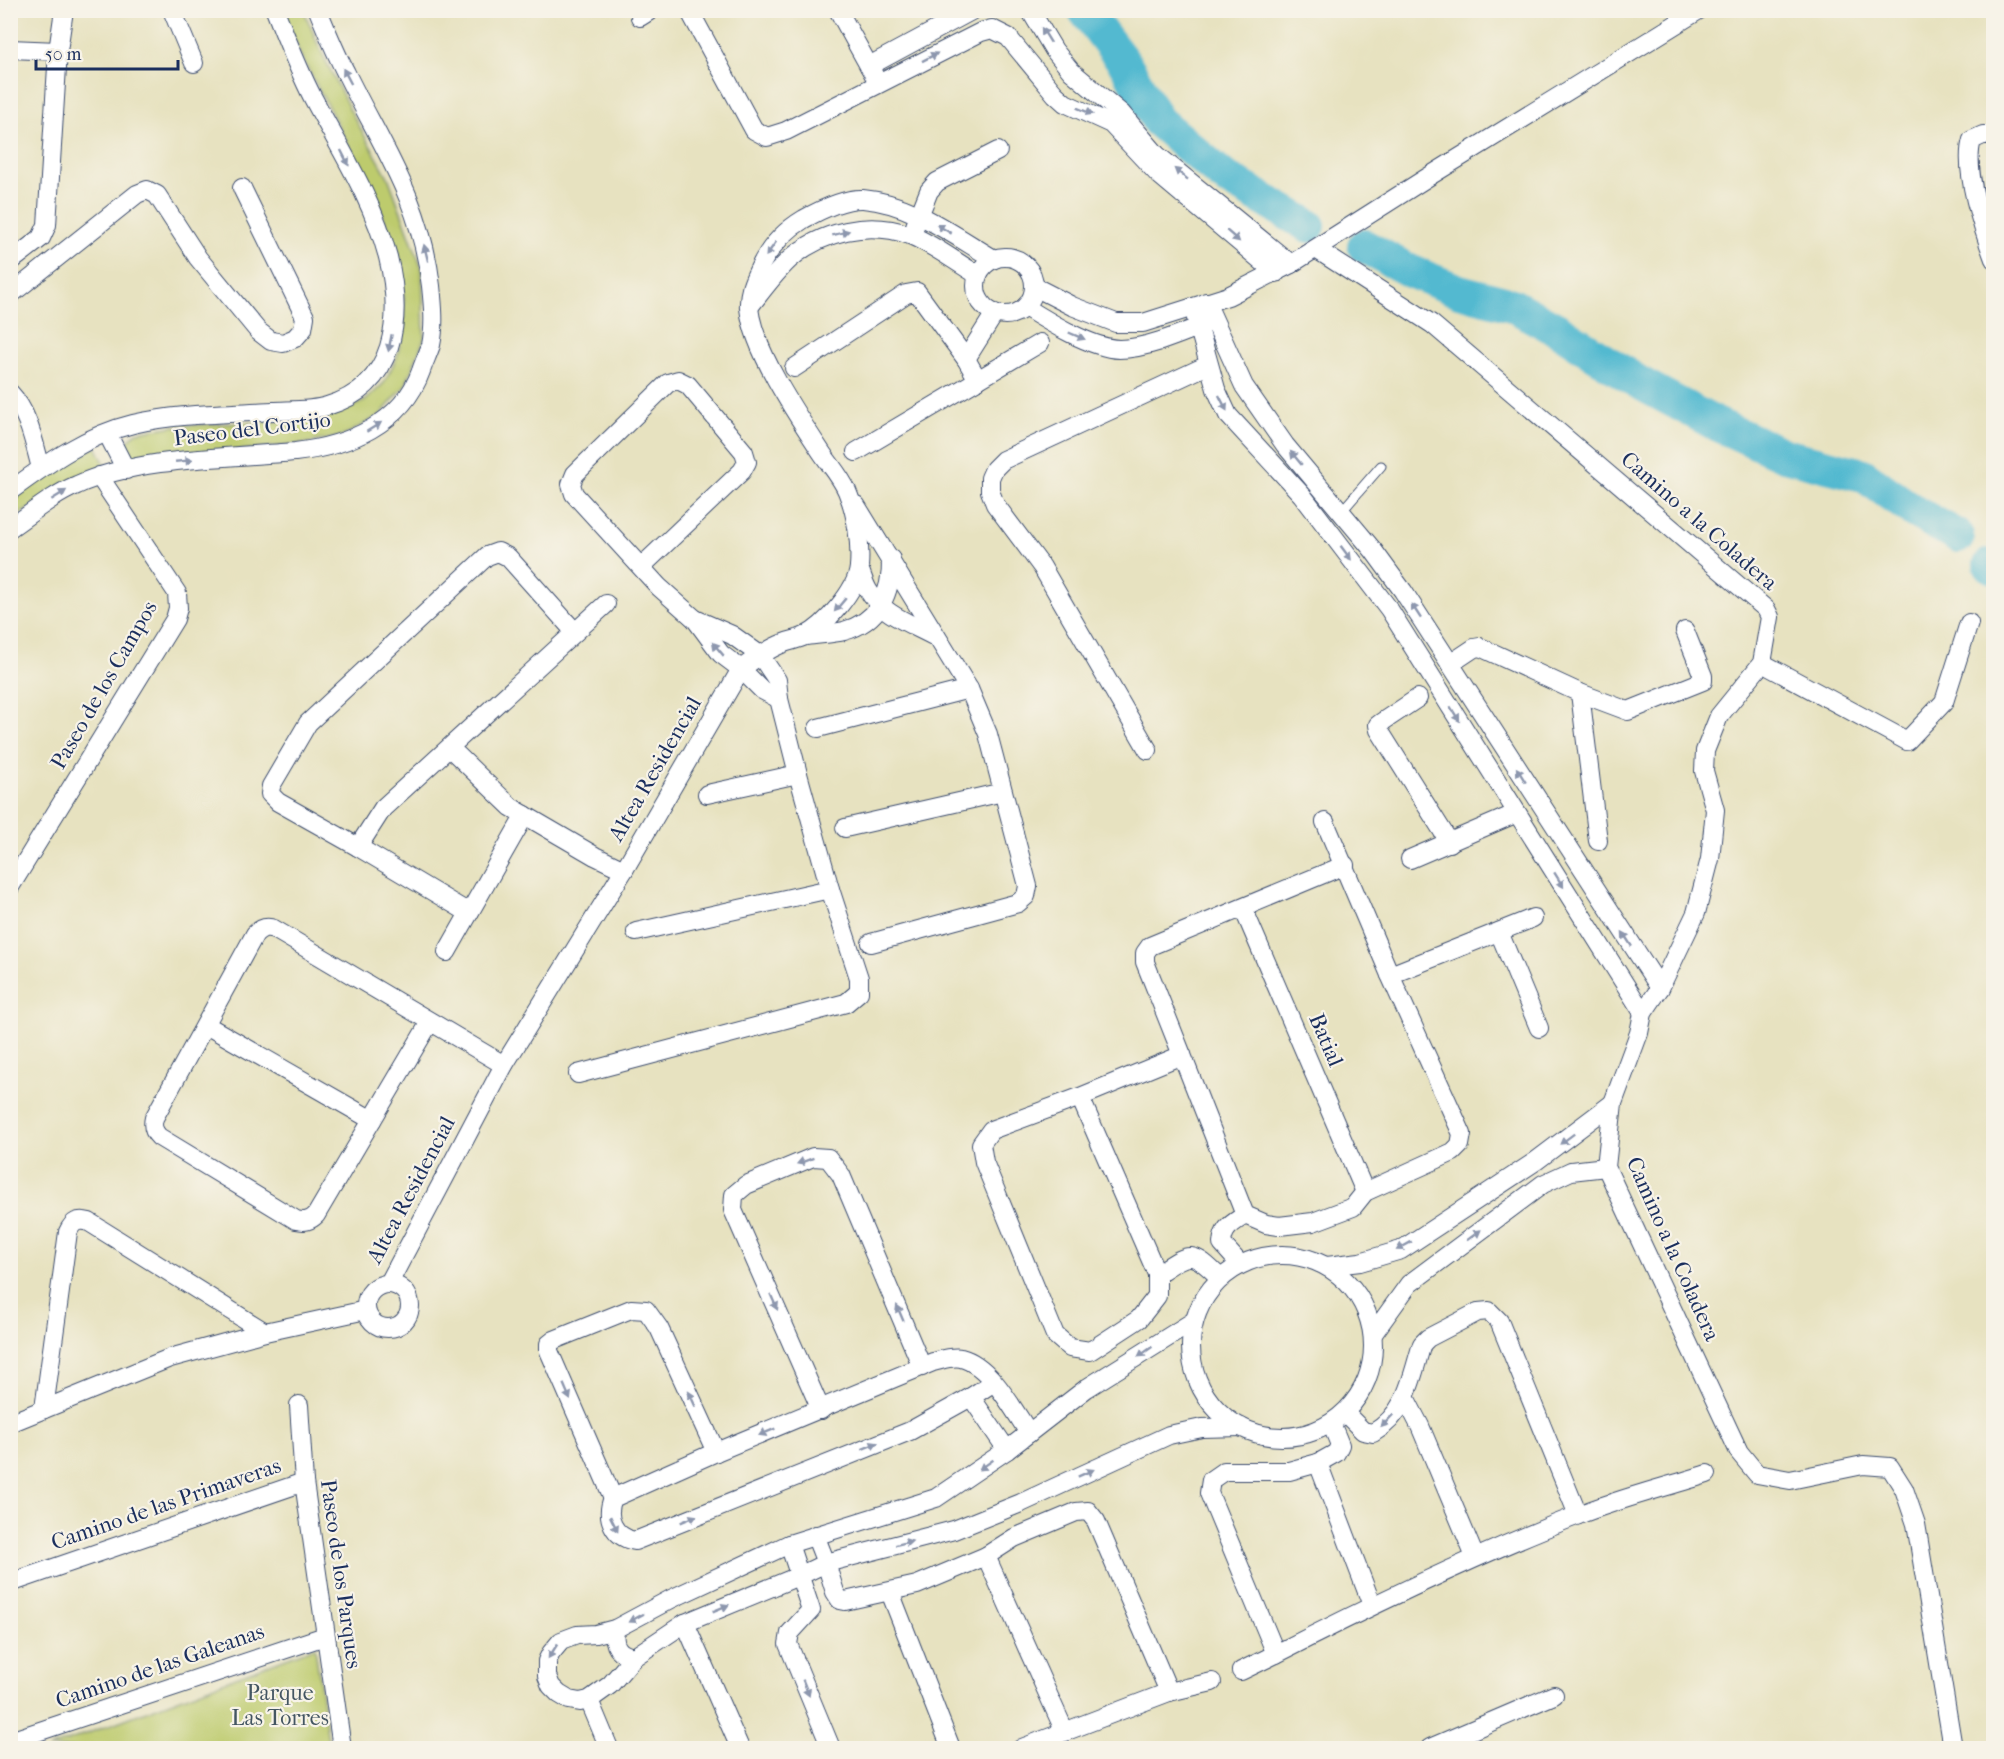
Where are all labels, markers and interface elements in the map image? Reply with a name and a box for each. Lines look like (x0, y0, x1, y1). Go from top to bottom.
one-way arrow (1040, 27, 1051, 43)
scale bar (36, 33, 178, 71)
text: 50 m (45, 44, 82, 65)
one-way arrow (922, 53, 939, 62)
one-way arrow (343, 67, 353, 85)
one-way arrow (1076, 107, 1094, 116)
one-way arrow (340, 149, 350, 166)
one-way arrow (1173, 168, 1189, 181)
one-way arrow (935, 224, 952, 234)
one-way arrow (832, 228, 850, 237)
one-way arrow (1225, 229, 1240, 242)
one-way arrow (765, 240, 777, 256)
one-way arrow (420, 244, 430, 263)
one-way arrow (1068, 331, 1086, 341)
one-way arrow (385, 333, 394, 352)
one-way arrow (1217, 394, 1227, 412)
street label: Paseo del Cortijo (172, 406, 332, 452)
one-way arrow (366, 421, 382, 432)
street label: Camino a la Coladera (1616, 446, 1783, 597)
one-way arrow (1290, 451, 1303, 466)
one-way arrow (175, 457, 194, 466)
one-way arrow (51, 490, 67, 501)
one-way arrow (1340, 545, 1353, 561)
street label: Paseo de los Campos (45, 596, 163, 774)
one-way arrow (833, 597, 846, 613)
one-way arrow (1411, 603, 1422, 619)
one-way arrow (712, 642, 725, 657)
street label: Altea Residencial (603, 692, 707, 847)
one-way arrow (1450, 706, 1461, 723)
one-way arrow (1516, 767, 1527, 783)
one-way arrow (1554, 871, 1565, 888)
one-way arrow (1622, 930, 1633, 947)
street label: Batial (1303, 1010, 1349, 1070)
street label: Altea Residencial (361, 1112, 461, 1269)
one-way arrow (1559, 1132, 1574, 1144)
street label: Camino a la Coladera (1621, 1153, 1726, 1346)
one-way arrow (796, 1156, 814, 1166)
one-way arrow (1466, 1229, 1482, 1242)
one-way arrow (1395, 1241, 1412, 1251)
one-way arrow (770, 1293, 779, 1310)
one-way arrow (894, 1304, 904, 1322)
one-way arrow (1137, 1346, 1153, 1357)
one-way arrow (562, 1384, 572, 1402)
one-way arrow (687, 1389, 697, 1407)
one-way arrow (1380, 1414, 1394, 1429)
one-way arrow (758, 1428, 776, 1437)
one-way arrow (861, 1441, 879, 1451)
street label: Camino de las Primaveras (48, 1452, 284, 1556)
one-way arrow (979, 1459, 995, 1471)
one-way arrow (1078, 1469, 1095, 1478)
street label: Paseo de los Parques (315, 1478, 367, 1670)
one-way arrow (680, 1514, 698, 1523)
one-way arrow (609, 1516, 618, 1533)
one-way arrow (895, 1537, 914, 1547)
one-way arrow (713, 1603, 731, 1613)
one-way arrow (628, 1613, 645, 1622)
street label: Camino de las Galeanas (52, 1618, 268, 1714)
one-way arrow (548, 1643, 559, 1660)
one-way arrow (802, 1679, 811, 1697)
park label: Parque Las Torres (231, 1680, 329, 1731)

